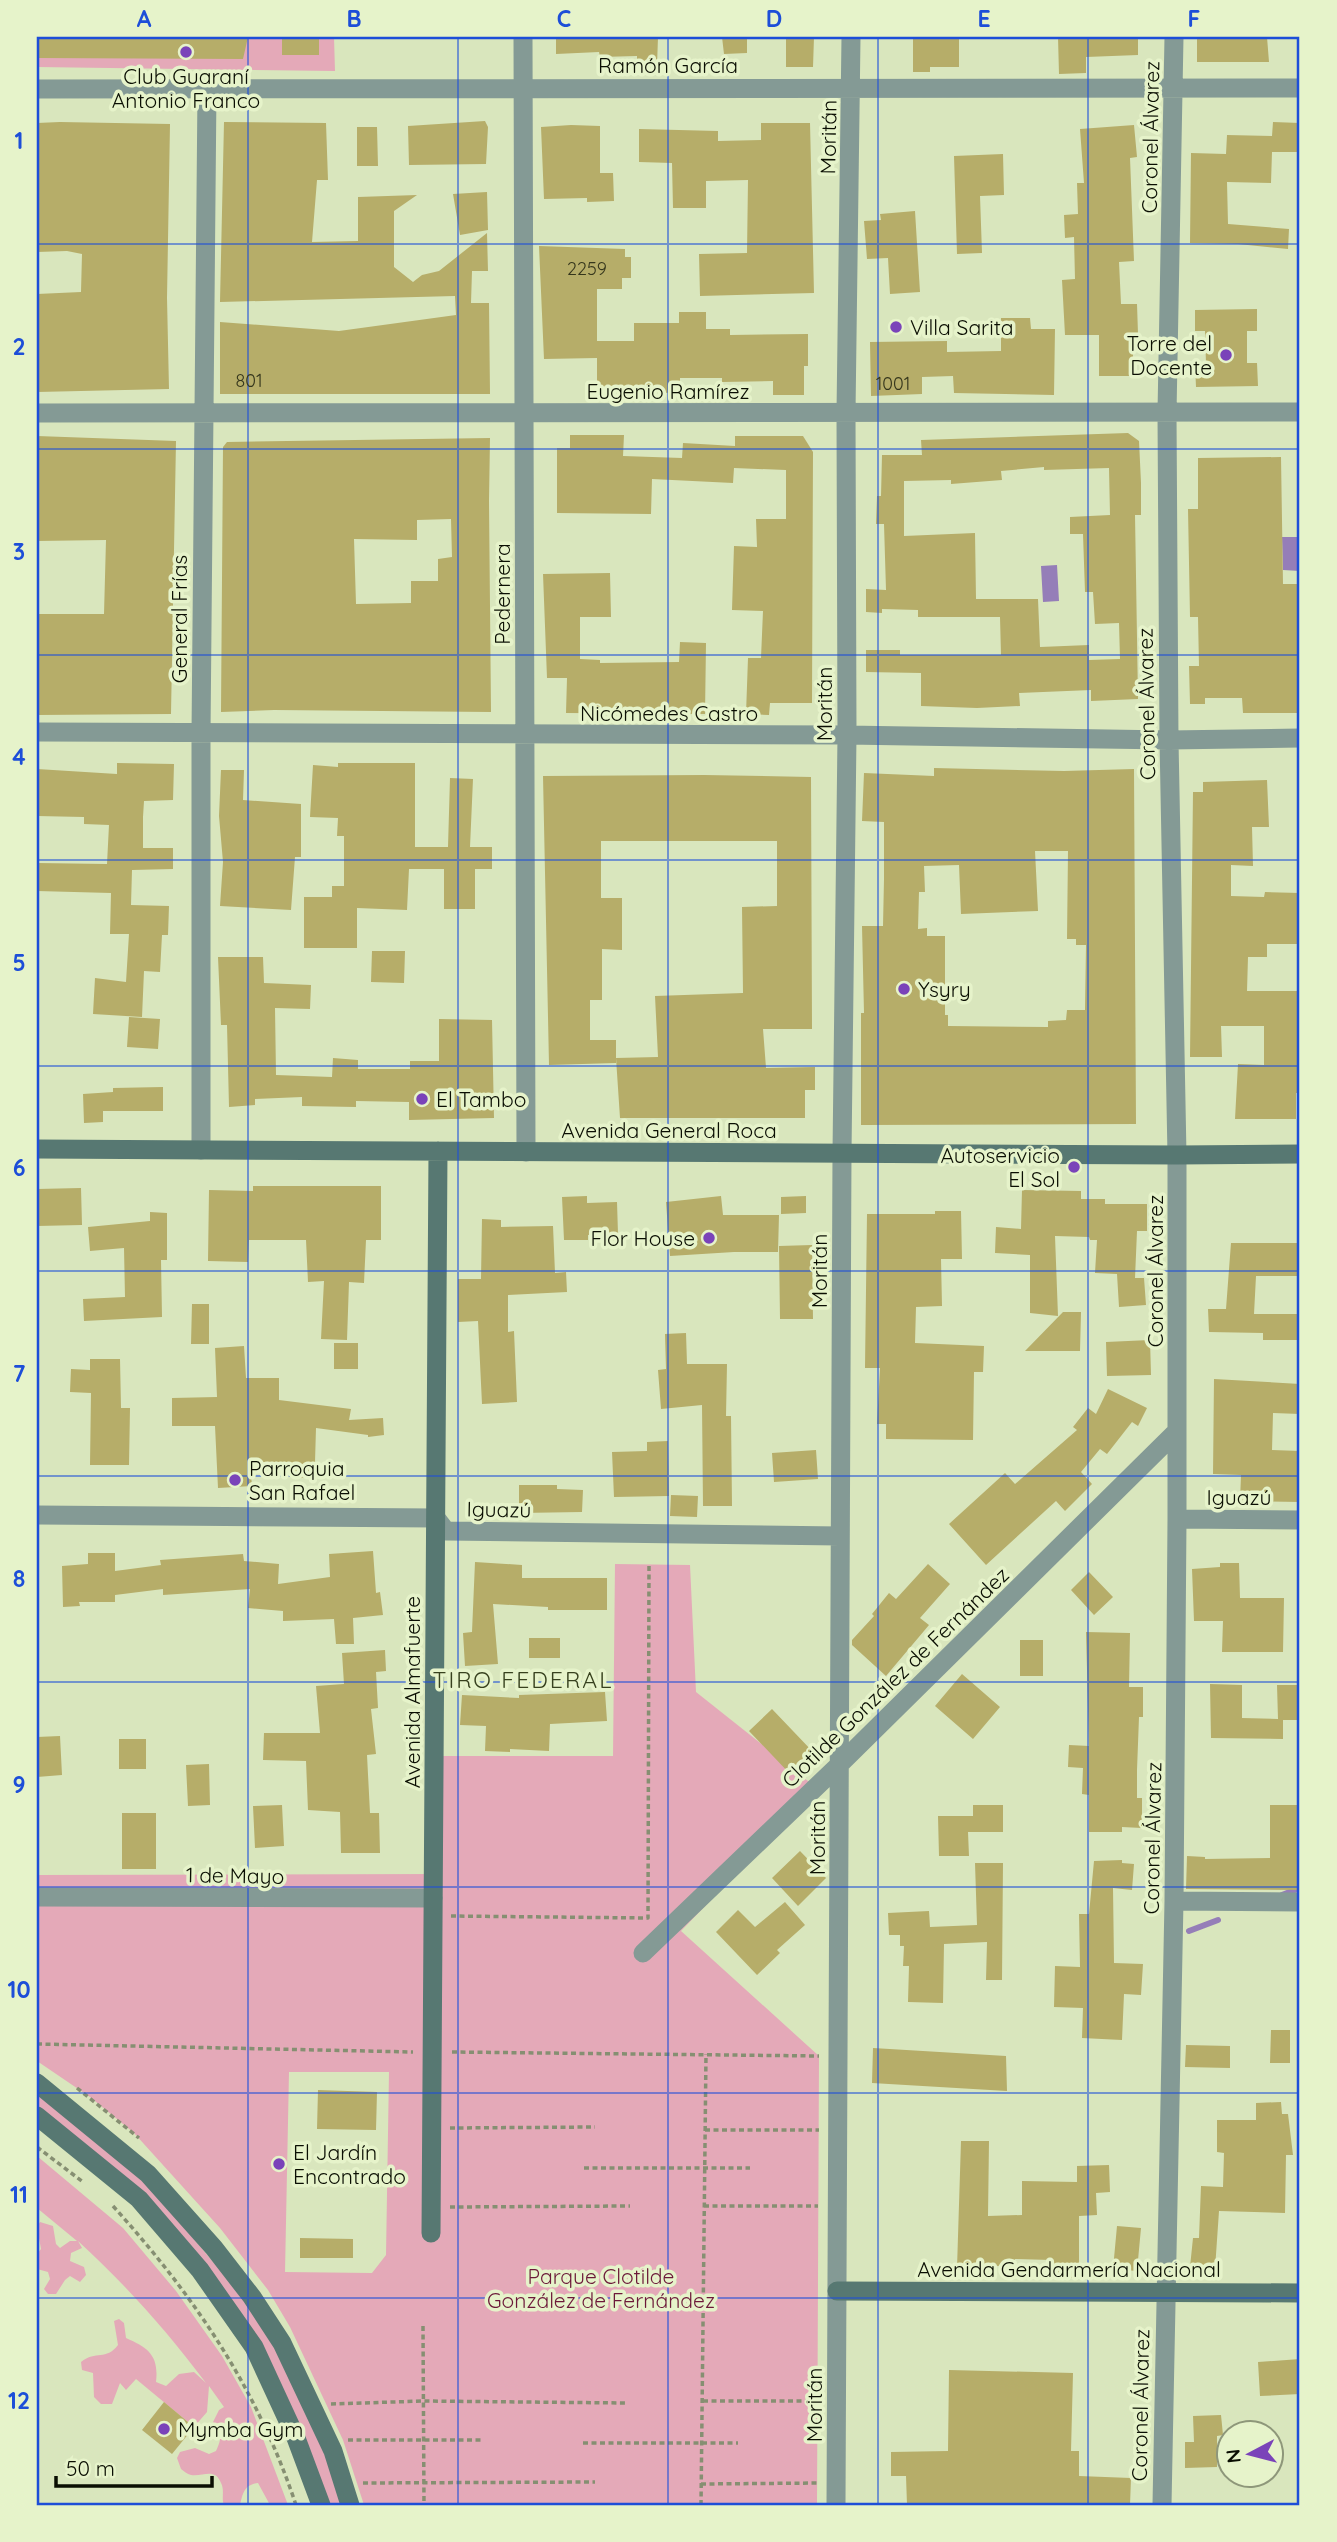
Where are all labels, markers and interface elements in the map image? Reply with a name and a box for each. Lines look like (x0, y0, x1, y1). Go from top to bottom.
text: A (137, 4, 152, 33)
text: B (346, 4, 362, 33)
text: C (557, 4, 571, 33)
text: D (766, 4, 782, 33)
text: E (977, 4, 991, 33)
text: F (1188, 4, 1200, 33)
marker: Club Guaraní Antonio Franco (178, 44, 194, 60)
street label: Ramón García (598, 52, 738, 78)
street label: Coronel Álvarez (1136, 61, 1164, 213)
place label: Club Guaraní Antonio Franco (112, 63, 260, 113)
street label: Moritán (814, 99, 842, 175)
text: 1 (15, 126, 23, 155)
house number: 2259 (567, 257, 607, 280)
place label: Villa Sarita (910, 314, 1014, 340)
marker: Villa Sarita (888, 319, 904, 335)
place label: Torre del Docente (1126, 330, 1212, 380)
text: 2 (12, 332, 26, 361)
marker: Torre del Docente (1218, 347, 1234, 363)
house number: 801 (235, 369, 263, 392)
house number: 1001 (876, 372, 910, 395)
street label: Eugenio Ramírez (586, 378, 750, 404)
text: 3 (13, 537, 25, 566)
street label: Pedernera (489, 543, 515, 645)
street label: General Frías (166, 555, 192, 683)
street label: Coronel Álvarez (1132, 628, 1160, 780)
street label: Moritán (811, 667, 837, 741)
street label: Nicómedes Castro (580, 700, 758, 726)
text: 4 (12, 742, 26, 771)
text: 5 (12, 948, 26, 977)
place label: Ysyry (918, 976, 971, 1002)
marker: Ysyry (896, 981, 912, 997)
place label: El Tambo (436, 1086, 526, 1112)
marker: El Tambo (414, 1091, 430, 1107)
street label: Avenida General Roca (561, 1117, 777, 1143)
place label: Autoservicio El Sol (940, 1142, 1060, 1192)
text: 6 (13, 1153, 25, 1182)
marker: Autoservicio El Sol (1066, 1159, 1082, 1175)
street label: Coronel Álvarez (1142, 1195, 1168, 1347)
place label: Flor House (591, 1225, 695, 1251)
marker: Flor House (701, 1230, 717, 1246)
street label: Moritán (806, 1234, 832, 1308)
text: 7 (13, 1359, 26, 1388)
place label: Parroquia San Rafael (249, 1455, 355, 1505)
marker: Parroquia San Rafael (227, 1472, 243, 1488)
street label: Iguazú (1207, 1484, 1271, 1510)
street label: Iguazú (466, 1495, 532, 1523)
street label: Clotilde González de Fernández (776, 1562, 1014, 1792)
text: 8 (13, 1564, 25, 1593)
street label: Avenida Almafuerte (399, 1596, 425, 1788)
district label: TIRO FEDERAL (433, 1665, 613, 1694)
street label: Coronel Álvarez (1138, 1762, 1166, 1914)
text: 9 (12, 1770, 26, 1799)
street label: Moritán (804, 1801, 830, 1875)
street label: 1 de Mayo (186, 1861, 284, 1889)
text: 10 (7, 1975, 31, 2004)
place label: El Jardín Encontrado (293, 2139, 406, 2189)
marker: El Jardín Encontrado (271, 2156, 287, 2172)
text: 11 (10, 2180, 28, 2209)
street label: Avenida Gendarmería Nacional (917, 2256, 1221, 2282)
park label: Parque Clotilde González de Fernández (487, 2263, 715, 2313)
street label: Coronel Álvarez (1126, 2329, 1154, 2481)
street label: Moritán (801, 2368, 827, 2442)
text: 12 (8, 2386, 30, 2415)
place label: Mymba Gym (178, 2416, 303, 2442)
north arrow (1214, 2420, 1284, 2490)
marker: Mymba Gym (156, 2421, 172, 2437)
scale bar (56, 2444, 212, 2488)
text: N (1220, 2448, 1246, 2464)
text: 50 m (66, 2455, 115, 2481)

